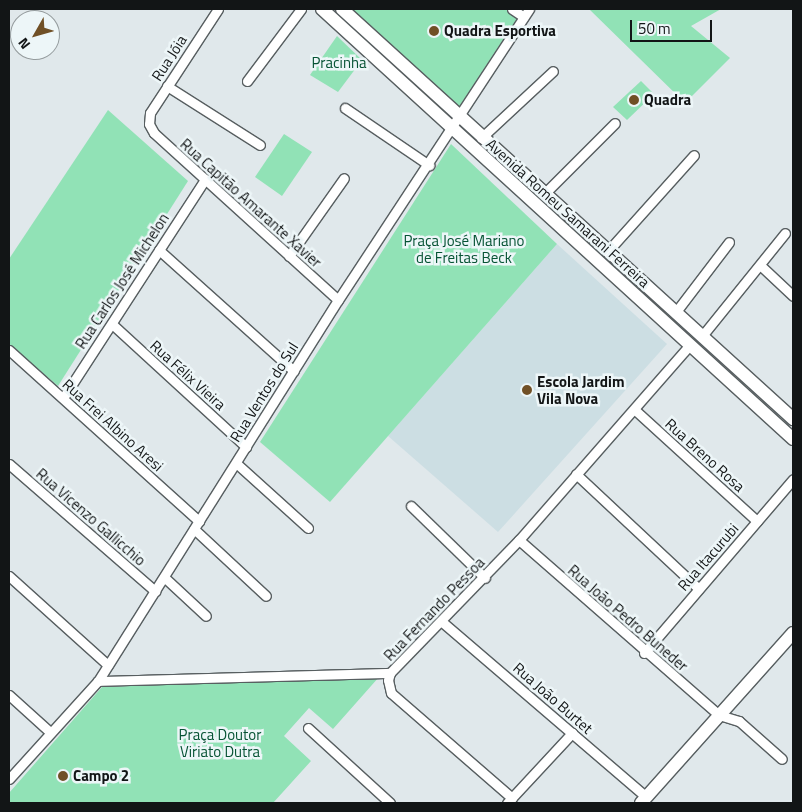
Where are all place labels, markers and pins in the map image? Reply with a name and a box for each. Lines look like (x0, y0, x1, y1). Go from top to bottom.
place label: Quadra Esportiva (444, 22, 556, 40)
marker: Quadra Esportiva (428, 25, 440, 37)
place label: Quadra (644, 91, 691, 109)
marker: Quadra (628, 94, 640, 106)
place label: Escola Jardim Vila Nova (537, 372, 624, 407)
marker: Escola Jardim Vila Nova (521, 384, 533, 396)
place label: Campo 2 (73, 767, 129, 785)
marker: Campo 2 (57, 770, 69, 782)

